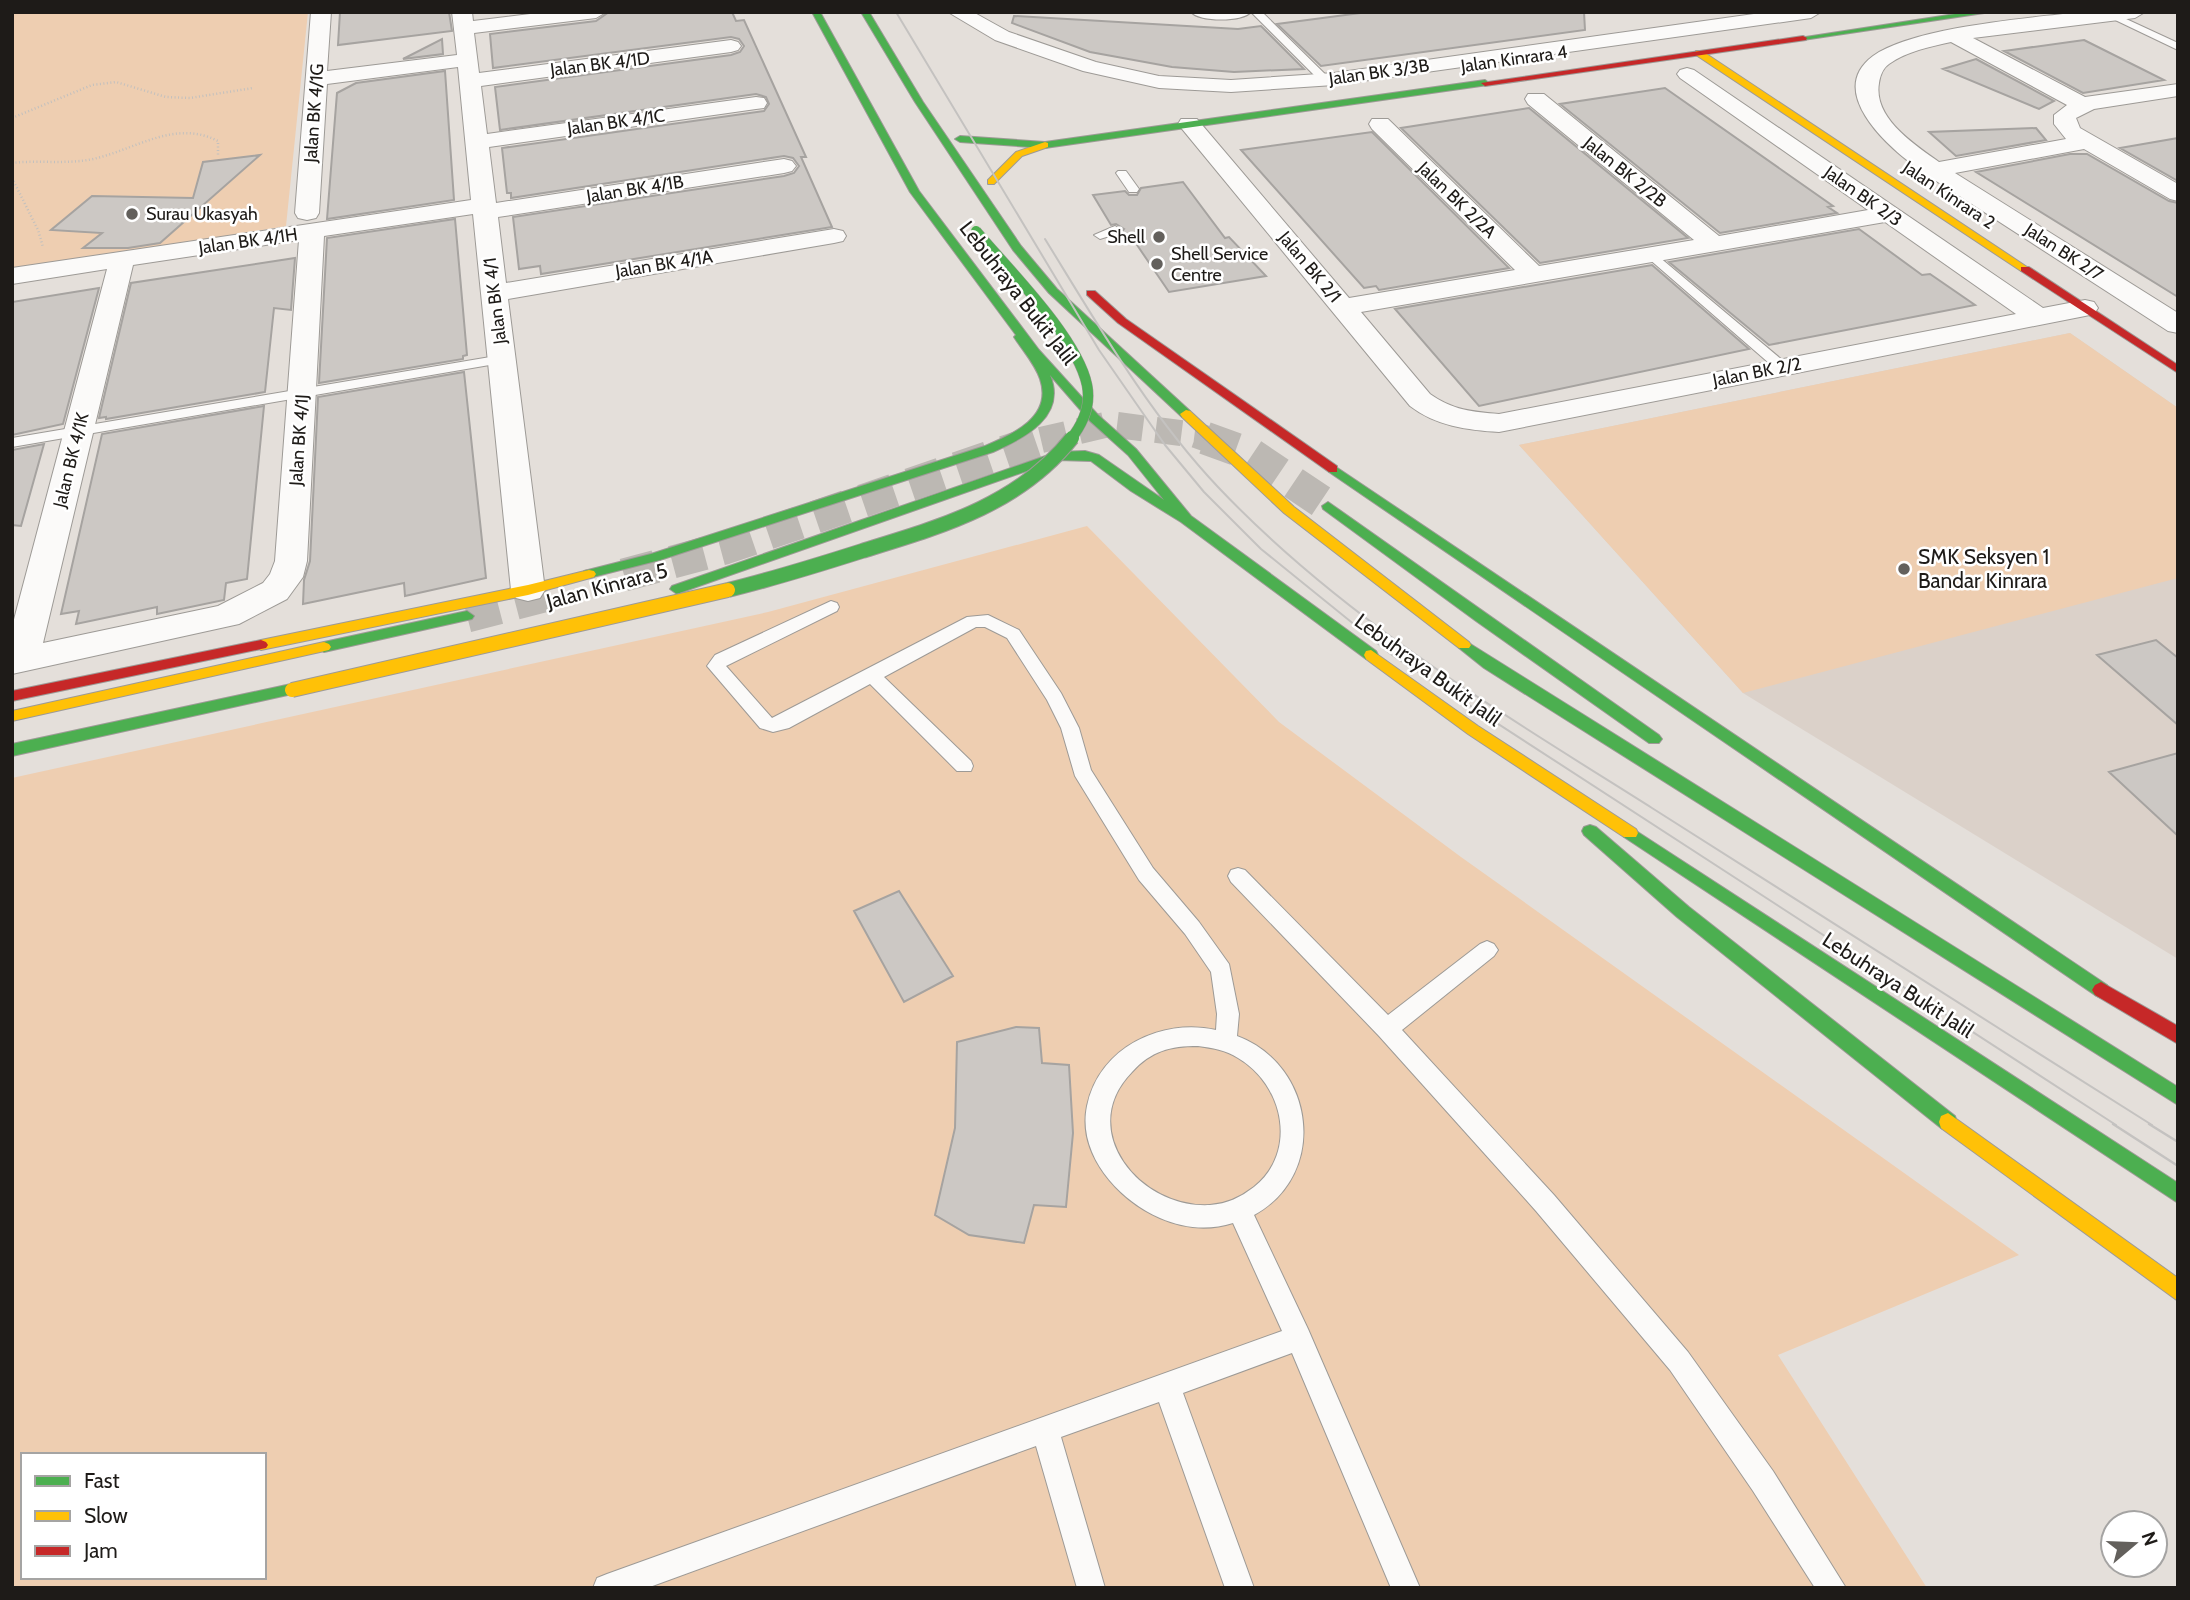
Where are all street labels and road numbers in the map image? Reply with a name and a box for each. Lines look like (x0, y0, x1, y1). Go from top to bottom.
street label: Jalan Kinrara 4 (1458, 41, 1569, 78)
street label: Jalan BK 4/1D (548, 47, 651, 81)
street label: Jalan BK 3/3B (1326, 54, 1431, 90)
street label: Jalan BK 4/1G (299, 63, 328, 164)
street label: Jalan BK 4/1C (565, 104, 666, 140)
street label: Jalan BK 2/2B (1578, 131, 1671, 212)
street label: Jalan BK 2/2A (1412, 156, 1501, 243)
street label: Jalan Kinrara 2 (1898, 156, 1999, 234)
street label: Jalan BK 2/3 (1819, 161, 1906, 231)
street label: Jalan BK 4/1B (584, 170, 685, 208)
street label: Lebuhraya Bukit Jalil (955, 216, 1082, 369)
street label: Jalan BK 2/7 (2020, 218, 2107, 286)
street label: Jalan BK 4/1H (196, 223, 299, 259)
street label: Jalan BK 2/1 (1273, 226, 1346, 307)
street label: Jalan BK 4/1A (613, 245, 714, 283)
street label: Jalan BK 4/1 (479, 256, 511, 347)
street label: Jalan BK 2/2 (1710, 353, 1803, 392)
street label: Jalan BK 4/1J (285, 393, 313, 488)
street label: Jalan BK 4/1K (48, 409, 94, 511)
street label: Jalan Kinrara 5 (543, 557, 670, 614)
street label: Lebuhraya Bukit Jalil (1350, 608, 1507, 731)
street label: Lebuhraya Bukit Jalil (1818, 926, 1979, 1043)

